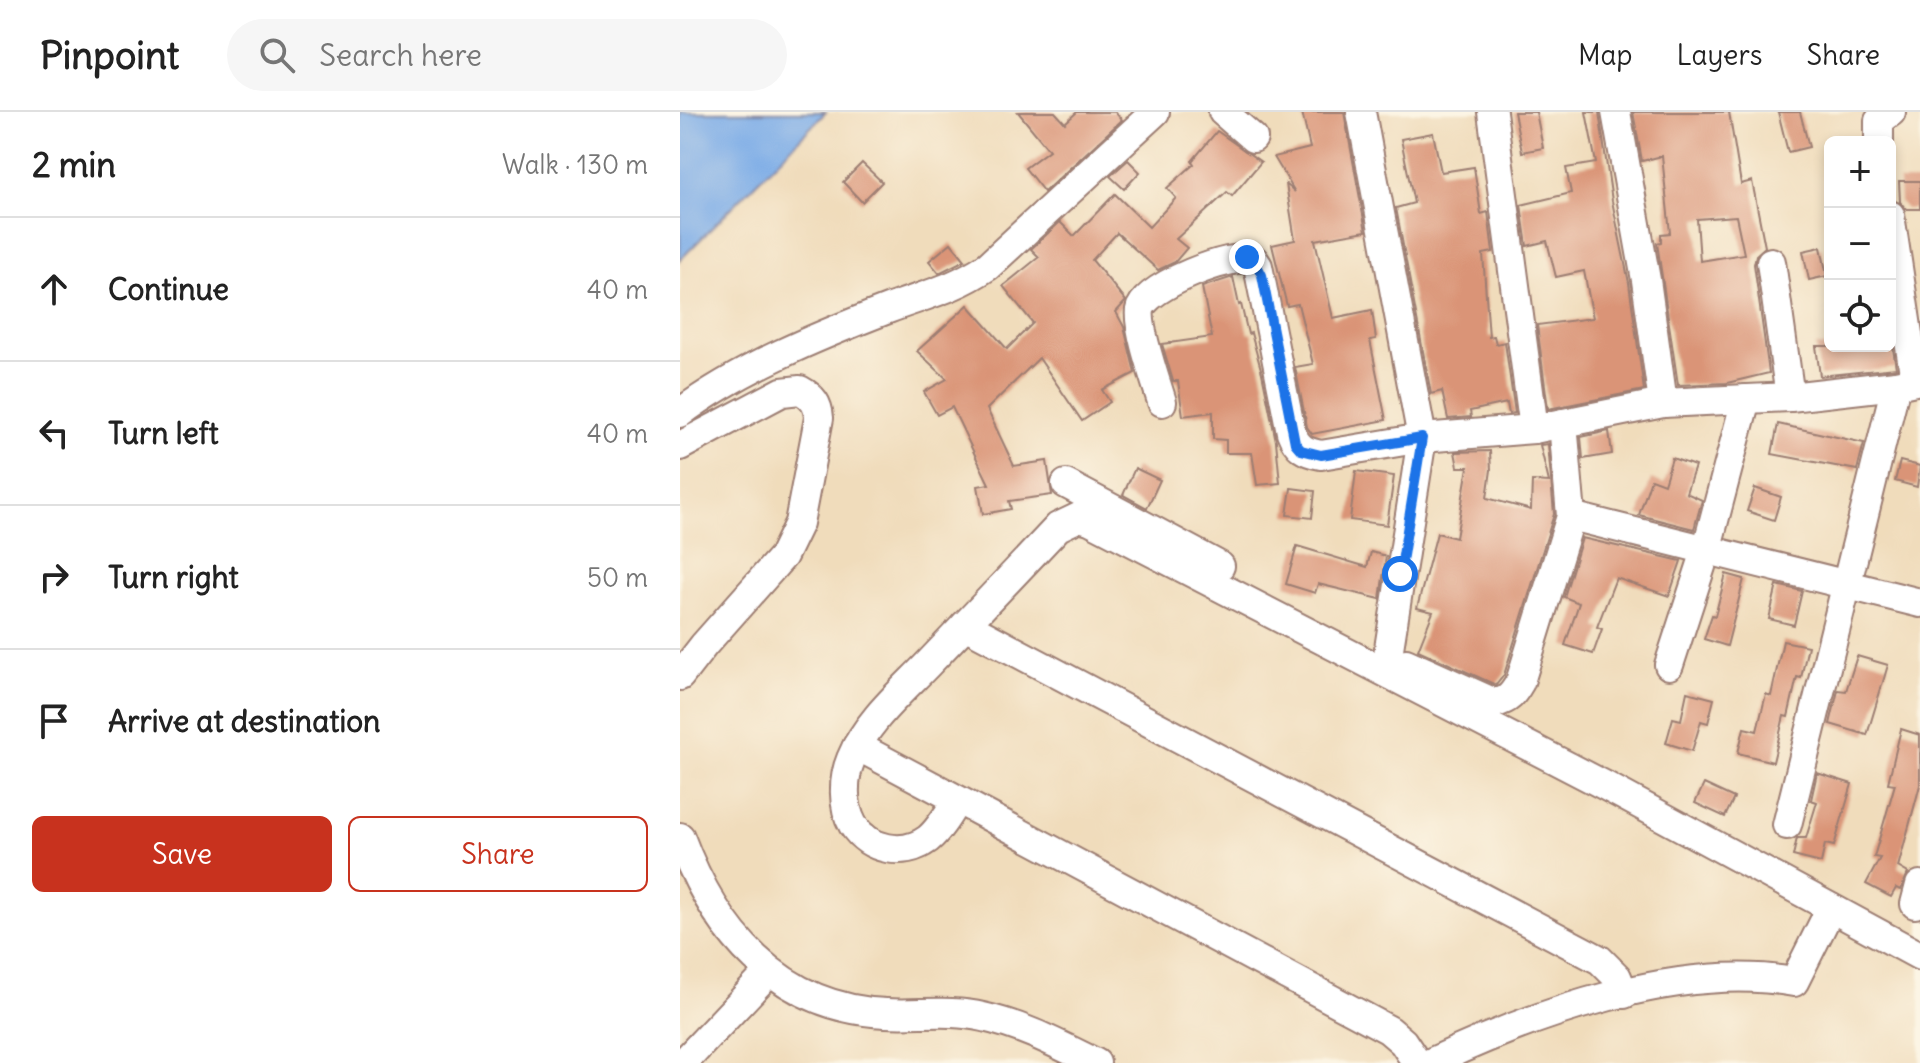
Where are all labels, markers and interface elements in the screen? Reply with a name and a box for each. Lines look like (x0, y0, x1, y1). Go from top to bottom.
search box (227, 19, 787, 91)
text: Pinpoint (40, 32, 179, 79)
icon: search (255, 33, 299, 77)
text: Search here (319, 36, 482, 74)
text: Map (1578, 37, 1633, 73)
text: Layers (1677, 37, 1763, 73)
text: Share (1807, 37, 1880, 73)
map controls (1824, 136, 1896, 352)
button: + (1824, 136, 1896, 208)
text: 2 min (32, 143, 116, 186)
text: Walk · 130 m (502, 148, 648, 181)
button: − (1824, 208, 1896, 280)
route end (1229, 239, 1265, 275)
icon: ahead (32, 267, 76, 311)
text: Continue (108, 270, 229, 308)
text: 40 m (587, 273, 648, 306)
button: locate (1824, 280, 1896, 352)
icon: left (32, 411, 76, 455)
text: Turn left (108, 414, 219, 452)
text: 40 m (587, 417, 648, 450)
icon: right (32, 555, 76, 599)
route start (1382, 556, 1418, 592)
text: Turn right (108, 558, 239, 596)
text: 50 m (587, 561, 648, 594)
icon: arrive (32, 699, 76, 743)
text: Arrive at destination (108, 702, 380, 740)
button: Save (32, 816, 332, 892)
button: Share (348, 816, 648, 892)

